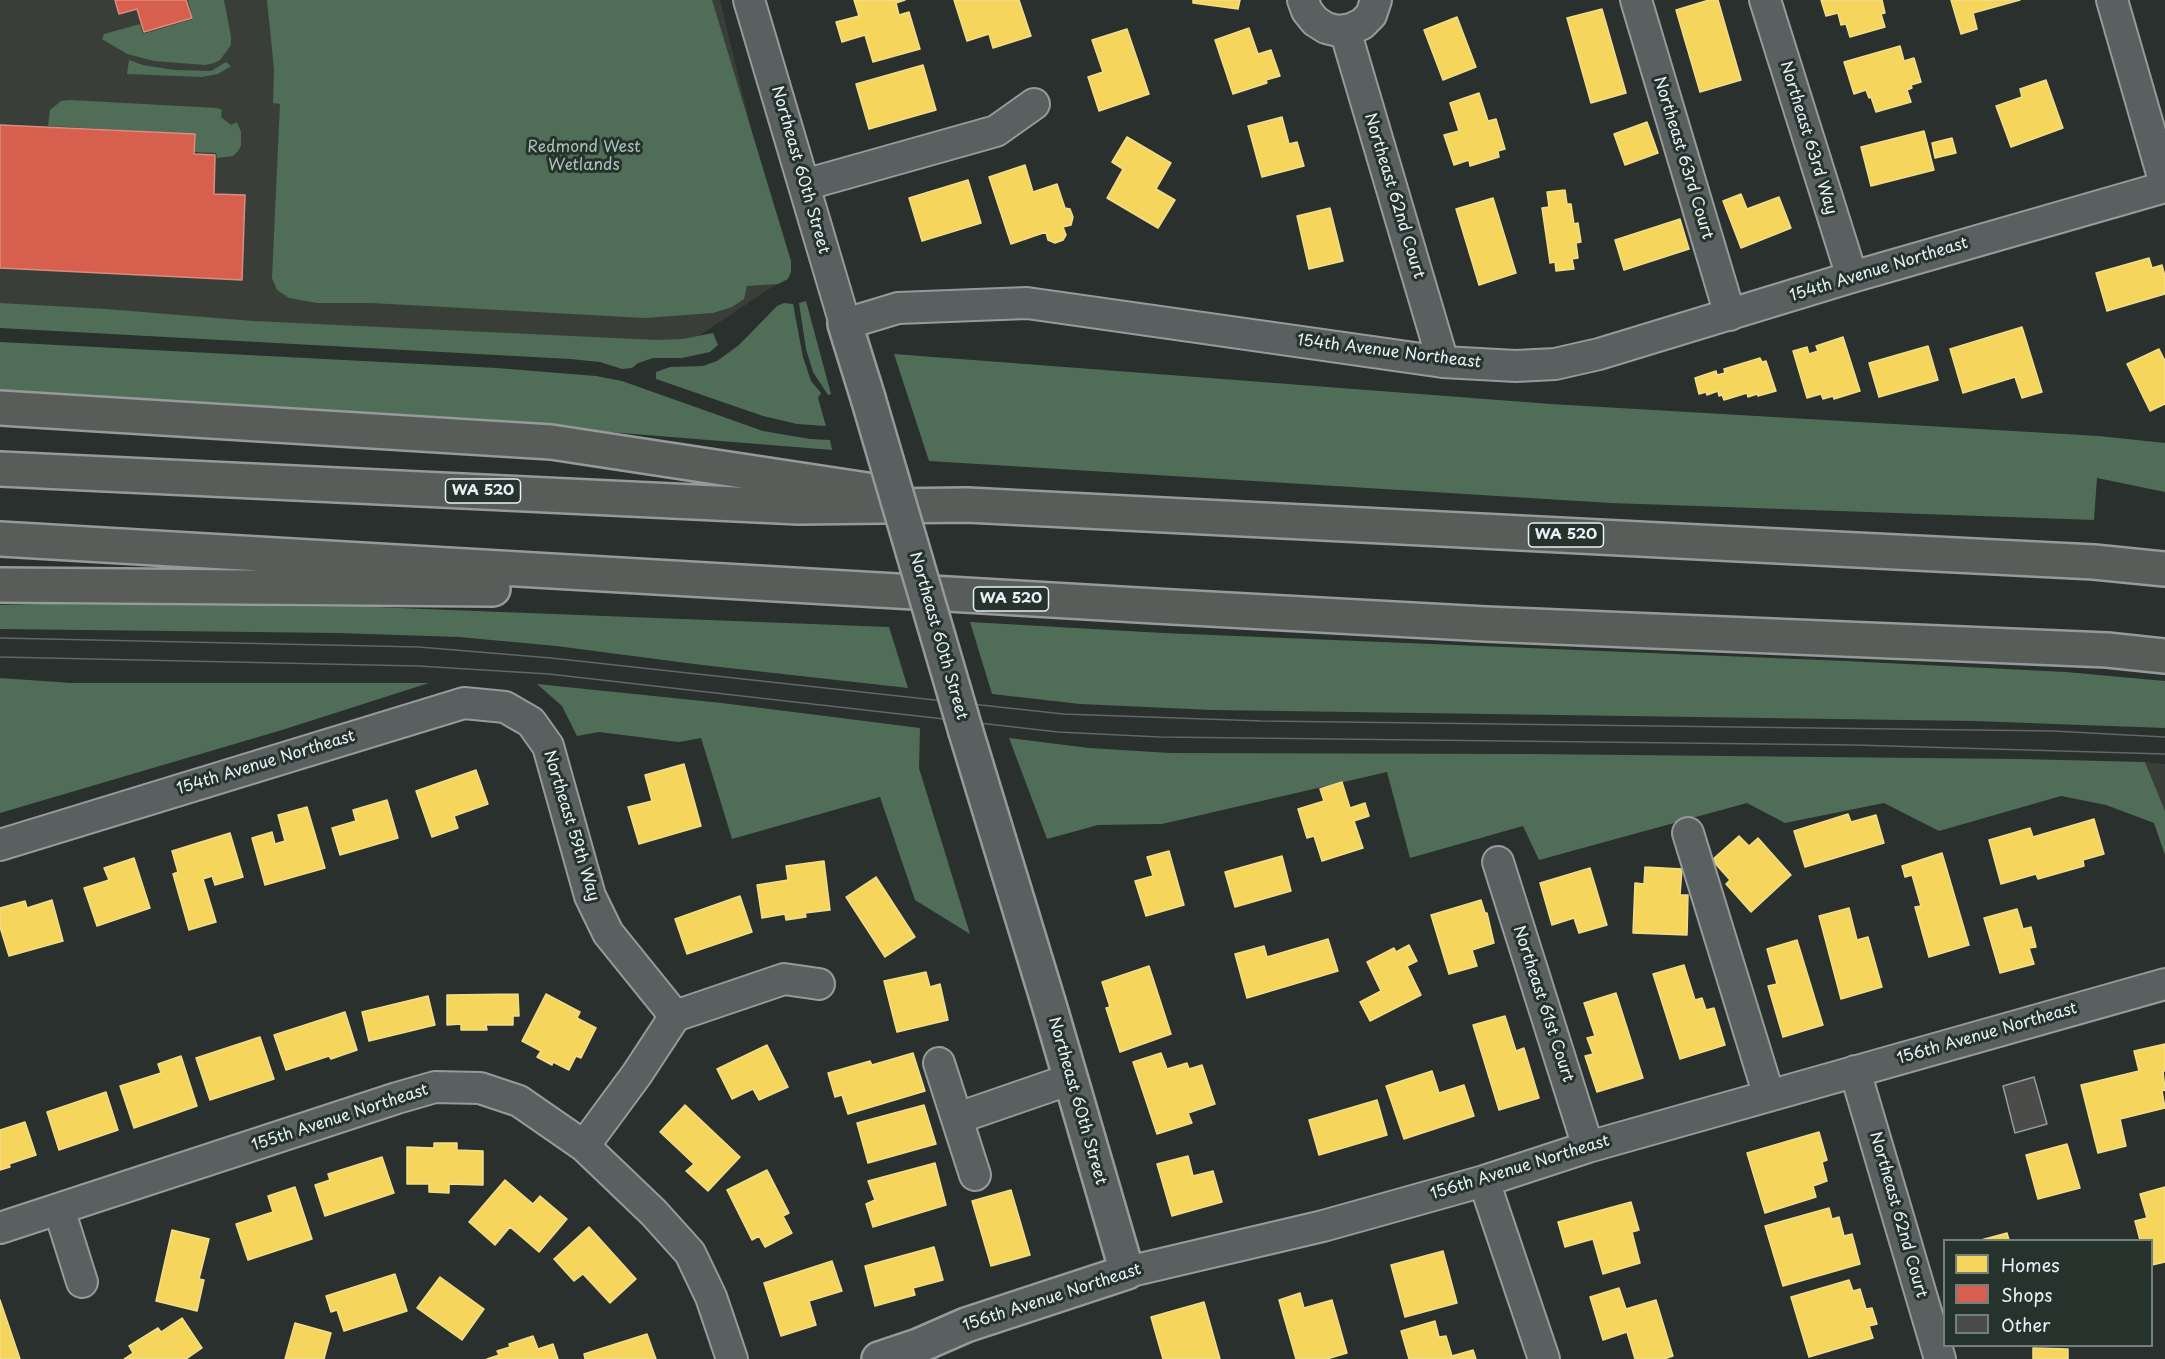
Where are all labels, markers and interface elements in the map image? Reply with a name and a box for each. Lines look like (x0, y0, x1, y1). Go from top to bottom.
street label: Northeast 63rd Way (1776, 59, 1840, 217)
street label: Northeast 63rd Court (1649, 74, 1717, 242)
street label: Northeast 60th Street (767, 84, 833, 256)
street label: Northeast 62nd Court (1360, 111, 1428, 281)
park label: Redmond West Wetlands (527, 138, 641, 176)
street label: 154th Avenue Northeast (1788, 234, 1970, 306)
street label: 154th Avenue Northeast (1296, 331, 1482, 373)
road number: WA 520 (446, 479, 520, 503)
road number: WA 520 (1528, 523, 1604, 547)
street label: Northeast 60th Street (905, 550, 971, 722)
road number: WA 520 (974, 587, 1048, 611)
street label: 154th Avenue Northeast (175, 727, 357, 799)
street label: Northeast 59th Way (539, 748, 603, 904)
street label: Northeast 61st Court (1509, 923, 1577, 1085)
street label: 156th Avenue Northeast (1895, 999, 2079, 1069)
street label: Northeast 60th Street (1044, 1015, 1110, 1187)
street label: 155th Avenue Northeast (249, 1080, 431, 1156)
street label: Northeast 62nd Court (1865, 1130, 1931, 1300)
street label: 156th Avenue Northeast (1428, 1132, 1612, 1204)
legend (1943, 1239, 2153, 1347)
text: Homes (2001, 1251, 2059, 1278)
street label: 156th Avenue Northeast (960, 1260, 1144, 1336)
text: Shops (2001, 1281, 2052, 1308)
text: Other (2001, 1311, 2050, 1338)

